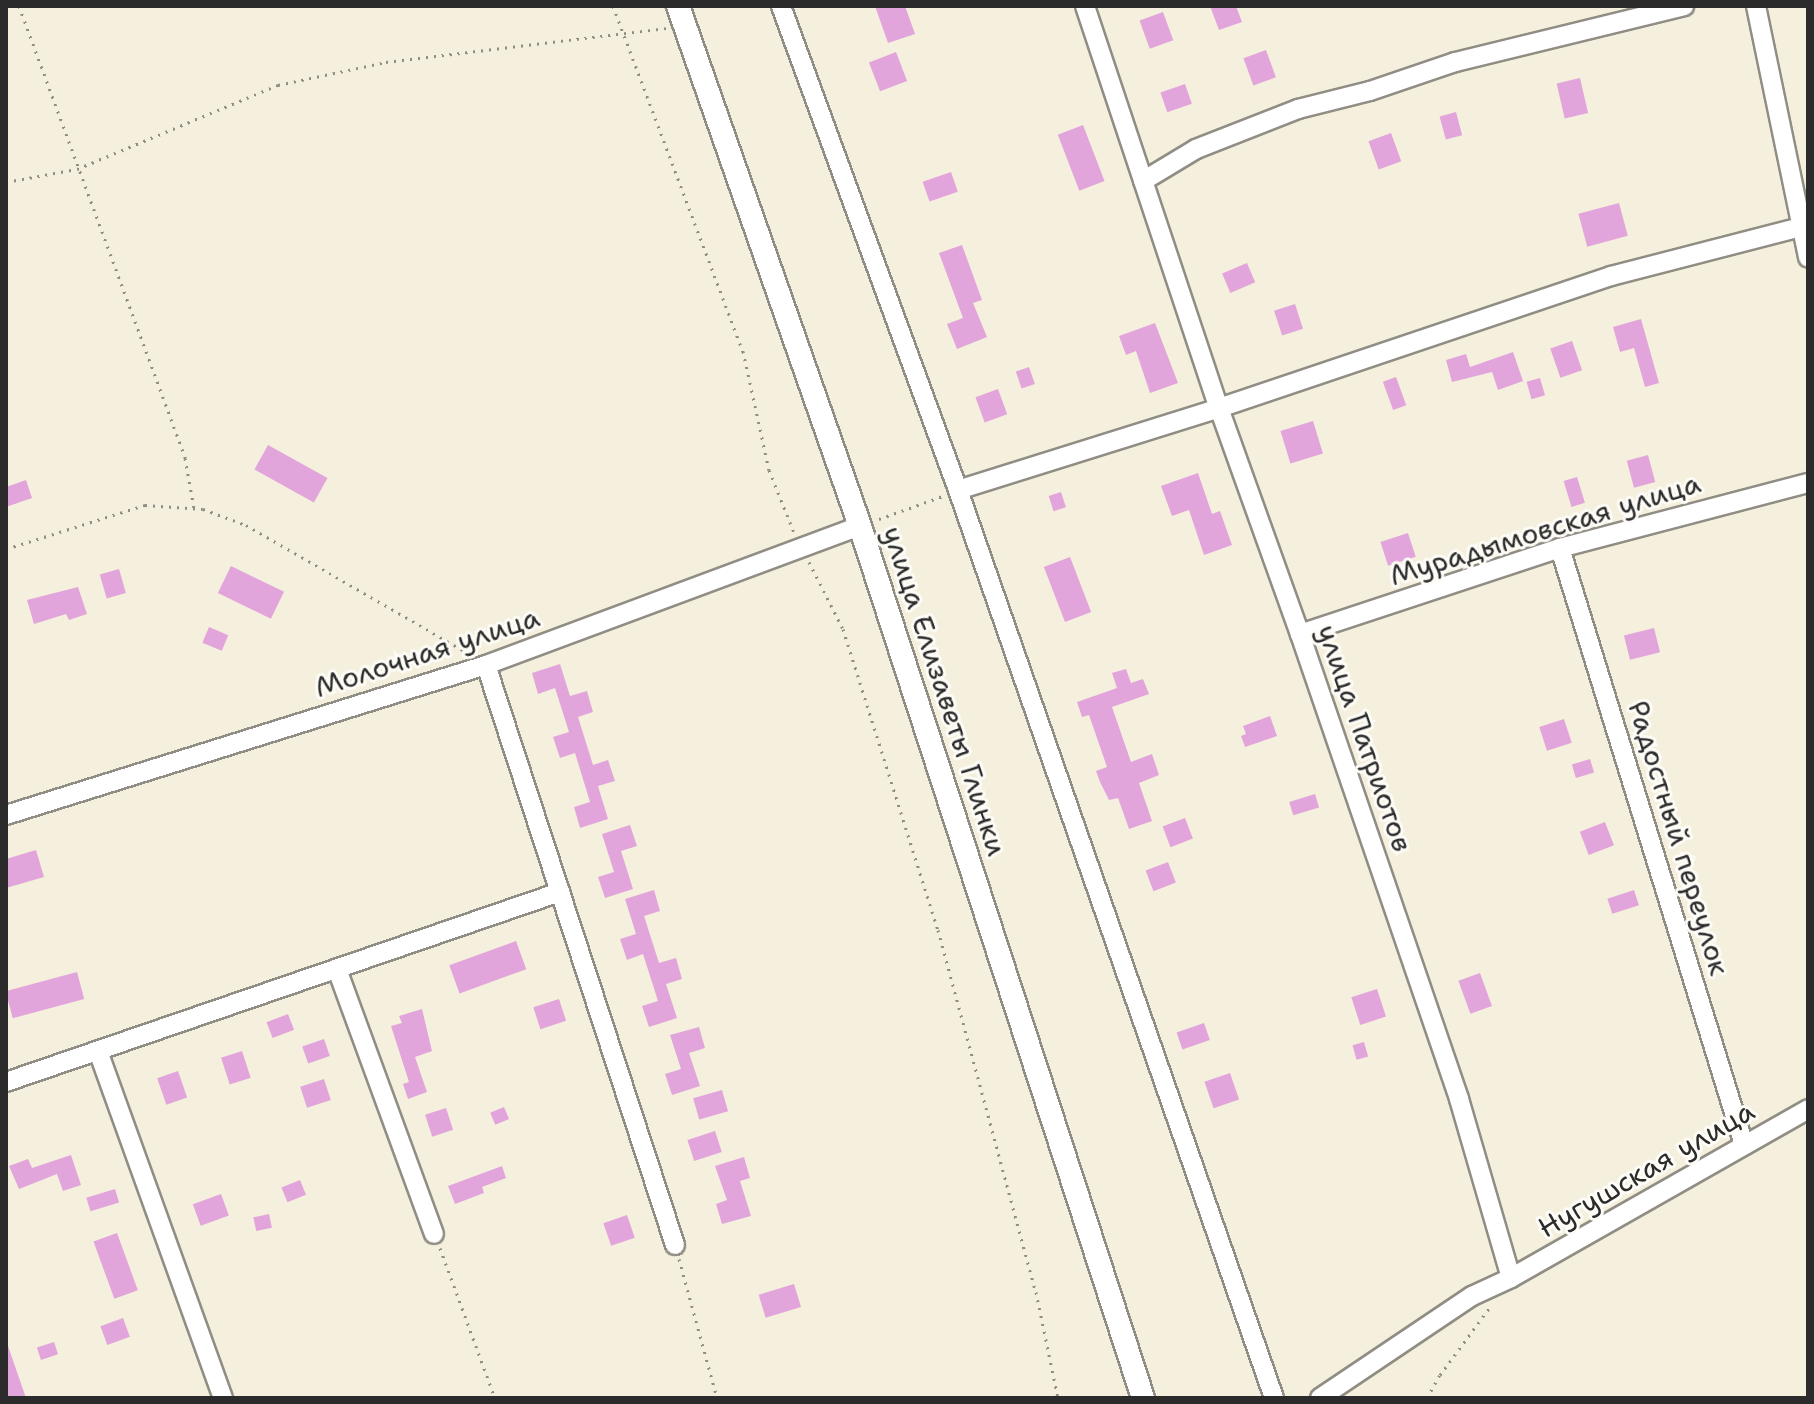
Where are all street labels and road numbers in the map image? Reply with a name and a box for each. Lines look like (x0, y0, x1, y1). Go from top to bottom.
street label: Мурадымовская улица (1386, 466, 1704, 592)
street label: улица Елизаветы Глинки (876, 522, 1014, 860)
street label: Молочная улица (310, 600, 544, 704)
street label: улица Патриотов (1310, 620, 1420, 856)
street label: Радостный переулок (1621, 697, 1737, 979)
street label: Нугушская улица (1532, 1093, 1760, 1245)

